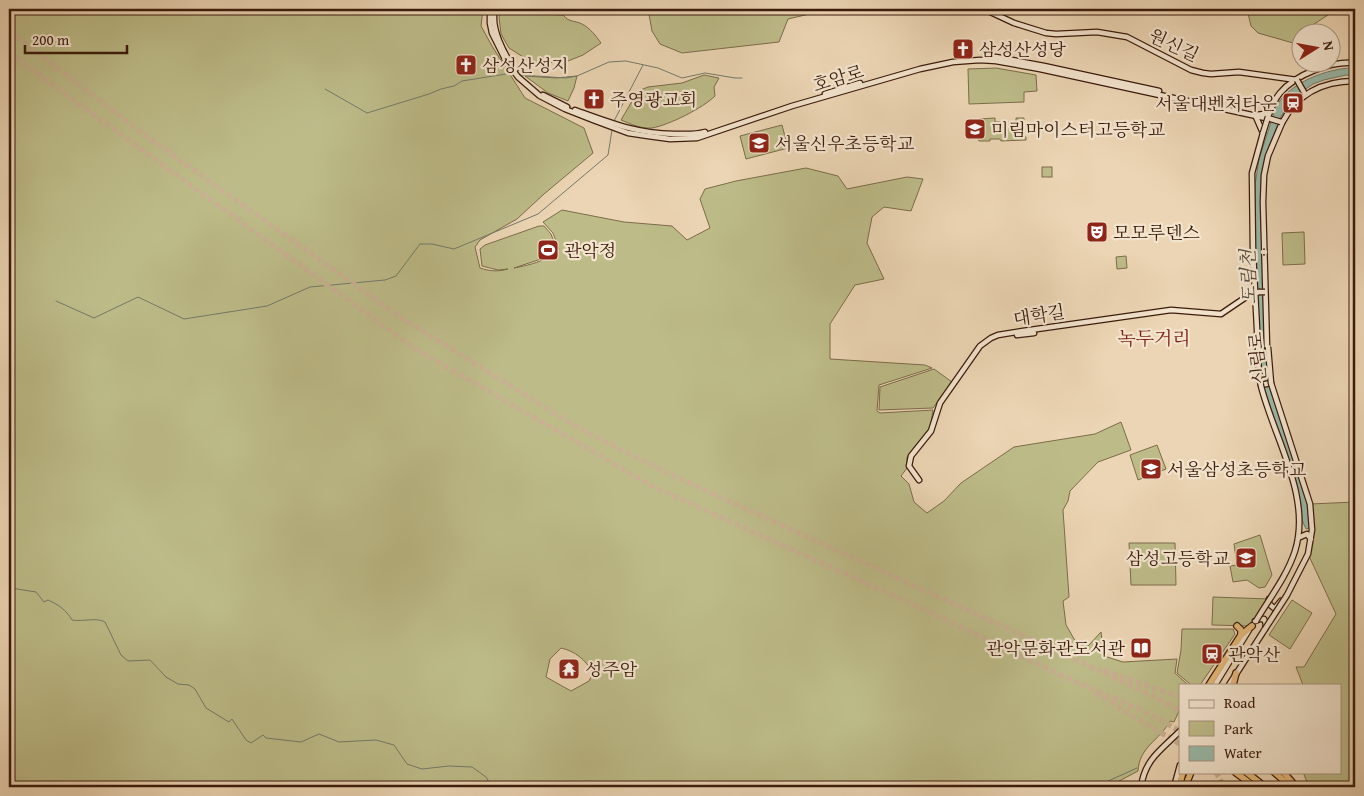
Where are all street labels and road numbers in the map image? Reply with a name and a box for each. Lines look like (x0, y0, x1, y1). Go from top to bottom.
street label: 원신길 (1145, 22, 1203, 68)
street label: 호암로 (809, 57, 867, 99)
street label: 대학길 (1011, 298, 1067, 332)
street label: 신림로 (1241, 331, 1273, 385)

